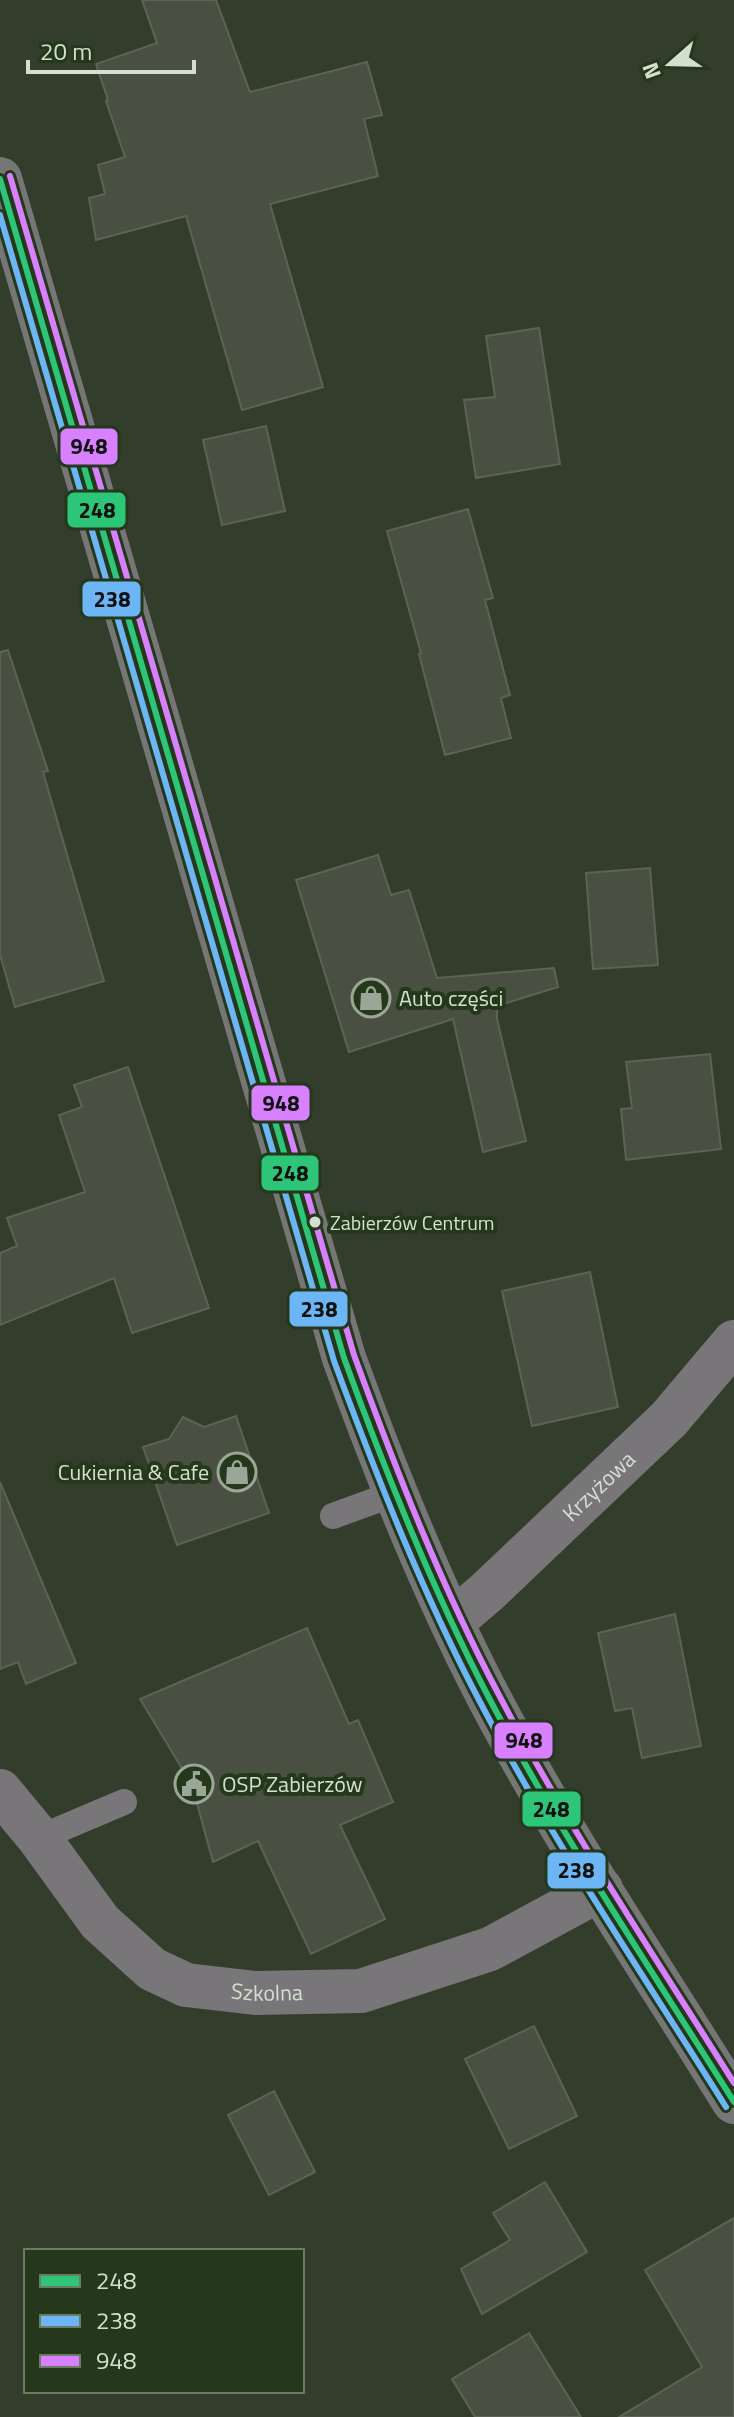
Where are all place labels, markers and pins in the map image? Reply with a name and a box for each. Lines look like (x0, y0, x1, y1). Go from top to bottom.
shop icon: Auto części (350, 977, 392, 1019)
place label: Auto części (399, 981, 503, 1015)
place label: Zabierzów Centrum (330, 1207, 495, 1238)
marker: Zabierzów Centrum (307, 1214, 323, 1230)
shop icon: Cukiernia & Cafe (216, 1451, 258, 1493)
place label: Cukiernia & Cafe (58, 1455, 209, 1489)
public building icon: OSP Zabierzów (173, 1763, 215, 1805)
place label: OSP Zabierzów (222, 1767, 363, 1801)

